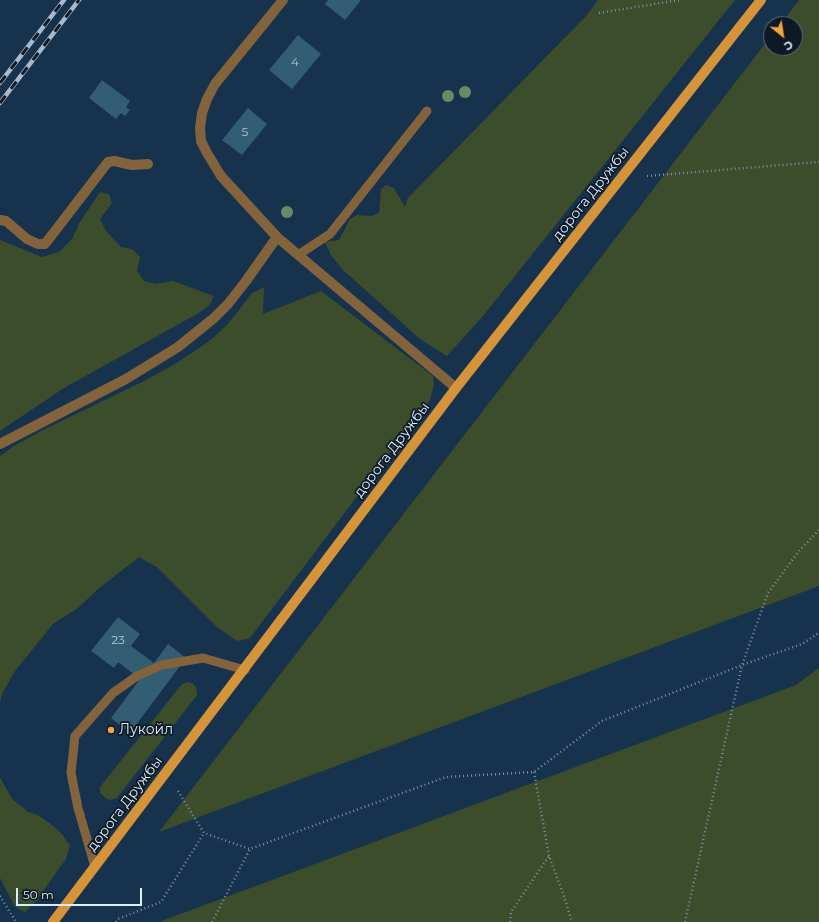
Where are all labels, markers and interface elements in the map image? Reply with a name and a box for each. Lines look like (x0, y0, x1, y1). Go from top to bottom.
north arrow (763, 16, 803, 56)
text: С (782, 37, 795, 54)
house number: 4 (291, 55, 299, 69)
house number: 5 (242, 125, 248, 139)
street label: дорога Дружбы (549, 144, 633, 244)
street label: дорога Дружбы (351, 399, 433, 501)
house number: 23 (111, 633, 125, 647)
place label: Лукойл (119, 722, 173, 738)
marker: Лукойл (106, 725, 116, 735)
street label: дорога Дружбы (84, 753, 166, 855)
scale bar (18, 880, 144, 906)
text: 50 m (23, 887, 54, 902)

